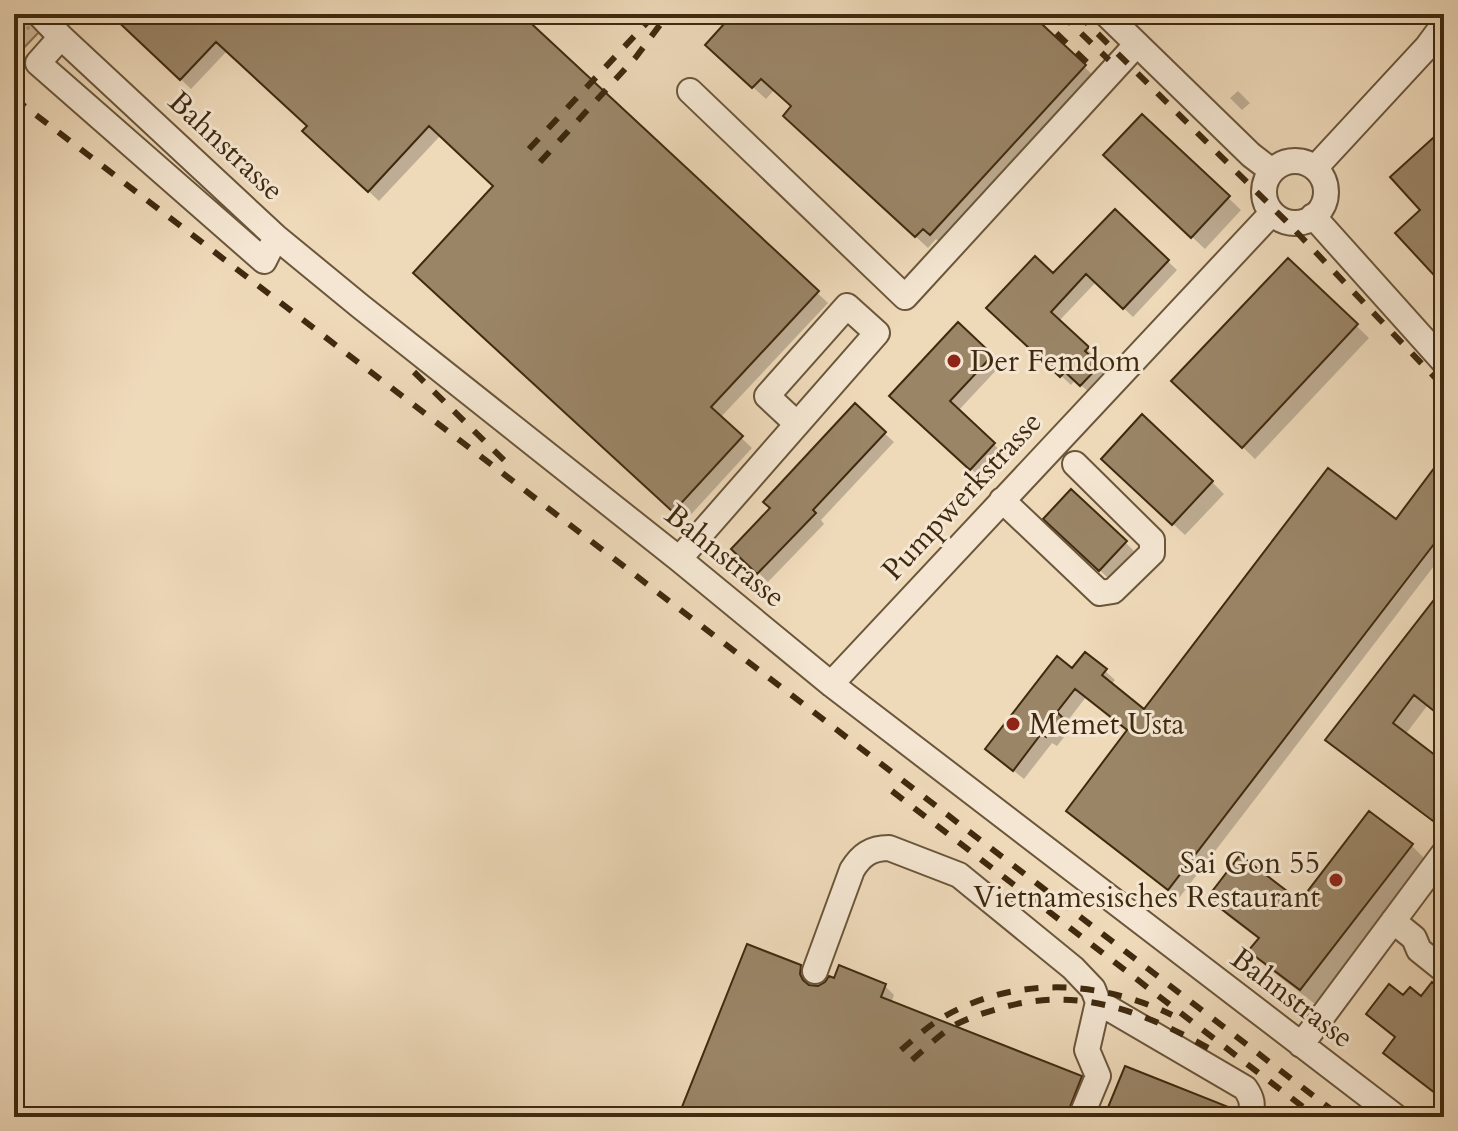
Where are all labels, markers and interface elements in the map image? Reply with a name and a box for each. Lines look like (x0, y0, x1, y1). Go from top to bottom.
street label: Bahnstrasse (159, 82, 293, 210)
place label: Der Femdom (970, 341, 1141, 382)
marker: Der Femdom (945, 352, 963, 370)
street label: Pumpwerkstrasse (873, 403, 1051, 589)
street label: Bahnstrasse (656, 495, 794, 617)
place label: Memet Usta (1029, 704, 1184, 745)
marker: Memet Usta (1004, 715, 1022, 733)
place label: Sai Gon 55 Vietnamesisches Restaurant (973, 843, 1321, 918)
marker: Sai Gon 55 Vietnamesisches Restaurant (1327, 871, 1345, 889)
street label: Bahnstrasse (1222, 938, 1362, 1058)

